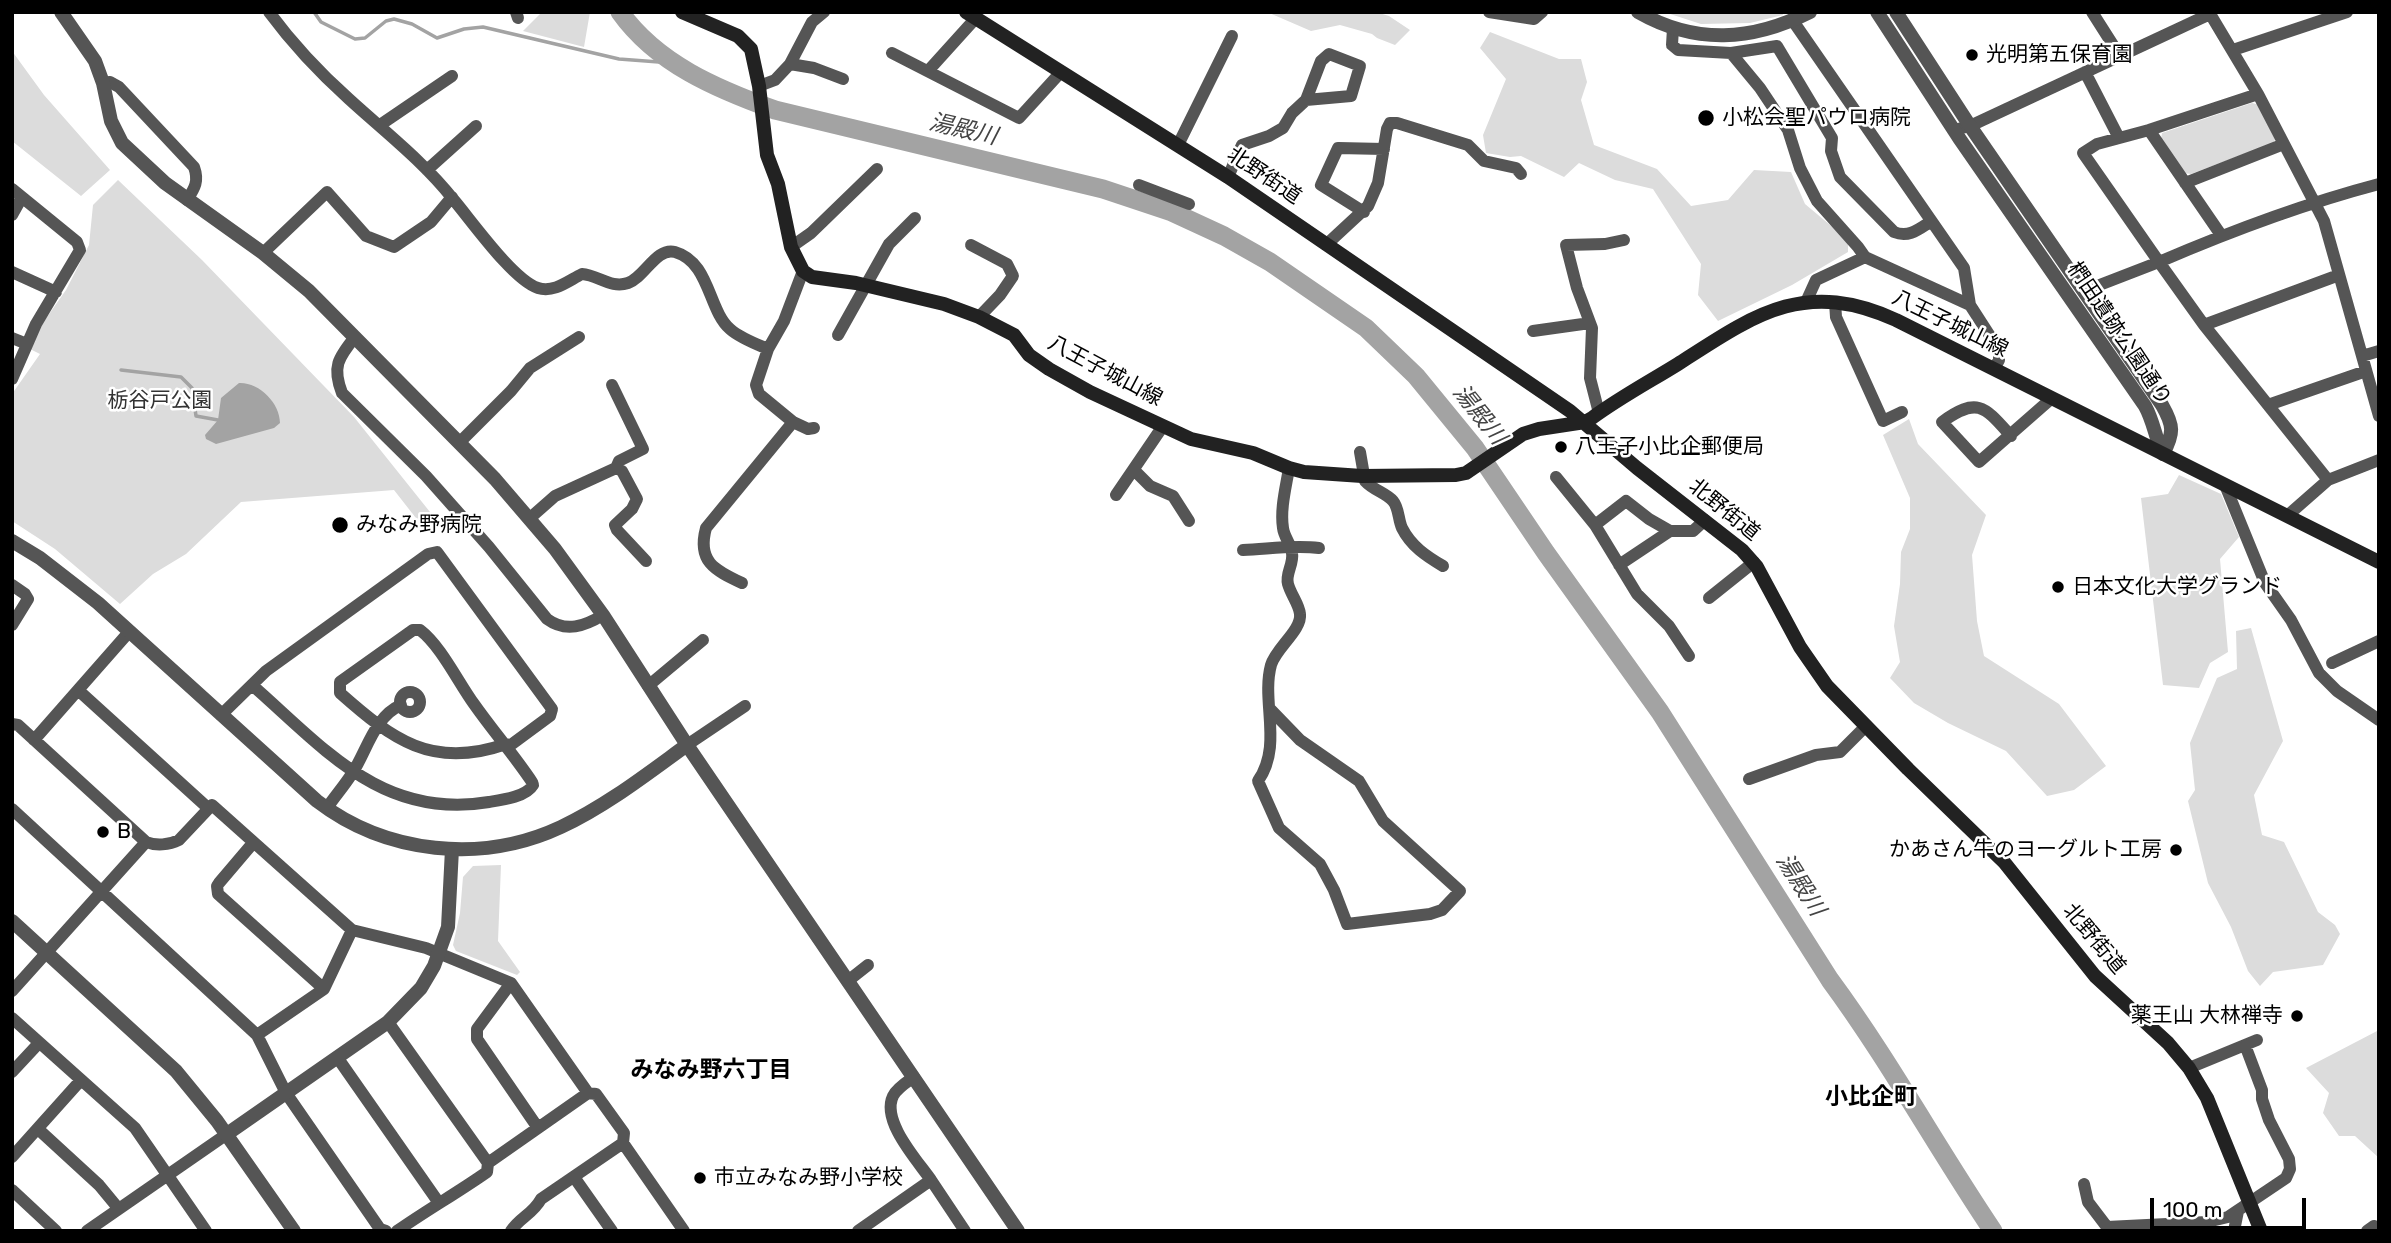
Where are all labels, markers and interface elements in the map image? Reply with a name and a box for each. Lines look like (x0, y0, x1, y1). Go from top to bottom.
place label: 光明第五保育園 (1986, 42, 2133, 68)
marker: 光明第五保育園 (1964, 47, 1980, 63)
place label: 小松会聖パウロ病院 (1722, 105, 1911, 131)
marker: 小松会聖パウロ病院 (1696, 108, 1716, 128)
water label: 湯殿川 (926, 109, 1000, 151)
street label: 北野街道 (1222, 142, 1306, 210)
street label: 椚田遺跡公園通り (2062, 257, 2176, 411)
street label: 八王子城山線 (1888, 285, 2012, 363)
street label: 八王子城山線 (1043, 330, 1167, 412)
water label: 湯殿川 (1447, 380, 1511, 450)
park label: 栃谷戸公園 (108, 388, 212, 414)
place label: 八王子小比企郵便局 (1575, 434, 1764, 460)
marker: 八王子小比企郵便局 (1553, 439, 1569, 455)
street label: 北野街道 (1683, 474, 1765, 546)
place label: みなみ野病院 (356, 512, 482, 538)
marker: みなみ野病院 (330, 515, 350, 535)
place label: 日本文化大学グランド (2072, 574, 2282, 600)
marker: 日本文化大学グランド (2050, 579, 2066, 595)
place label: B (117, 819, 131, 845)
marker: B (95, 824, 111, 840)
place label: かあさん牛のヨーグルト工房 (1889, 837, 2162, 863)
marker: かあさん牛のヨーグルト工房 (2168, 842, 2184, 858)
water label: 湯殿川 (1770, 849, 1830, 921)
street label: 北野街道 (2057, 899, 2131, 979)
place label: 薬王山 大林禅寺 (2131, 1003, 2283, 1029)
marker: 薬王山 大林禅寺 (2289, 1008, 2305, 1024)
district label: みなみ野六丁目 (631, 1056, 791, 1084)
district label: 小比企町 (1825, 1083, 1917, 1111)
place label: 市立みなみ野小学校 (714, 1165, 903, 1191)
marker: 市立みなみ野小学校 (692, 1170, 708, 1186)
scale bar (2153, 1184, 2309, 1228)
text: 100 m (2163, 1197, 2222, 1222)

